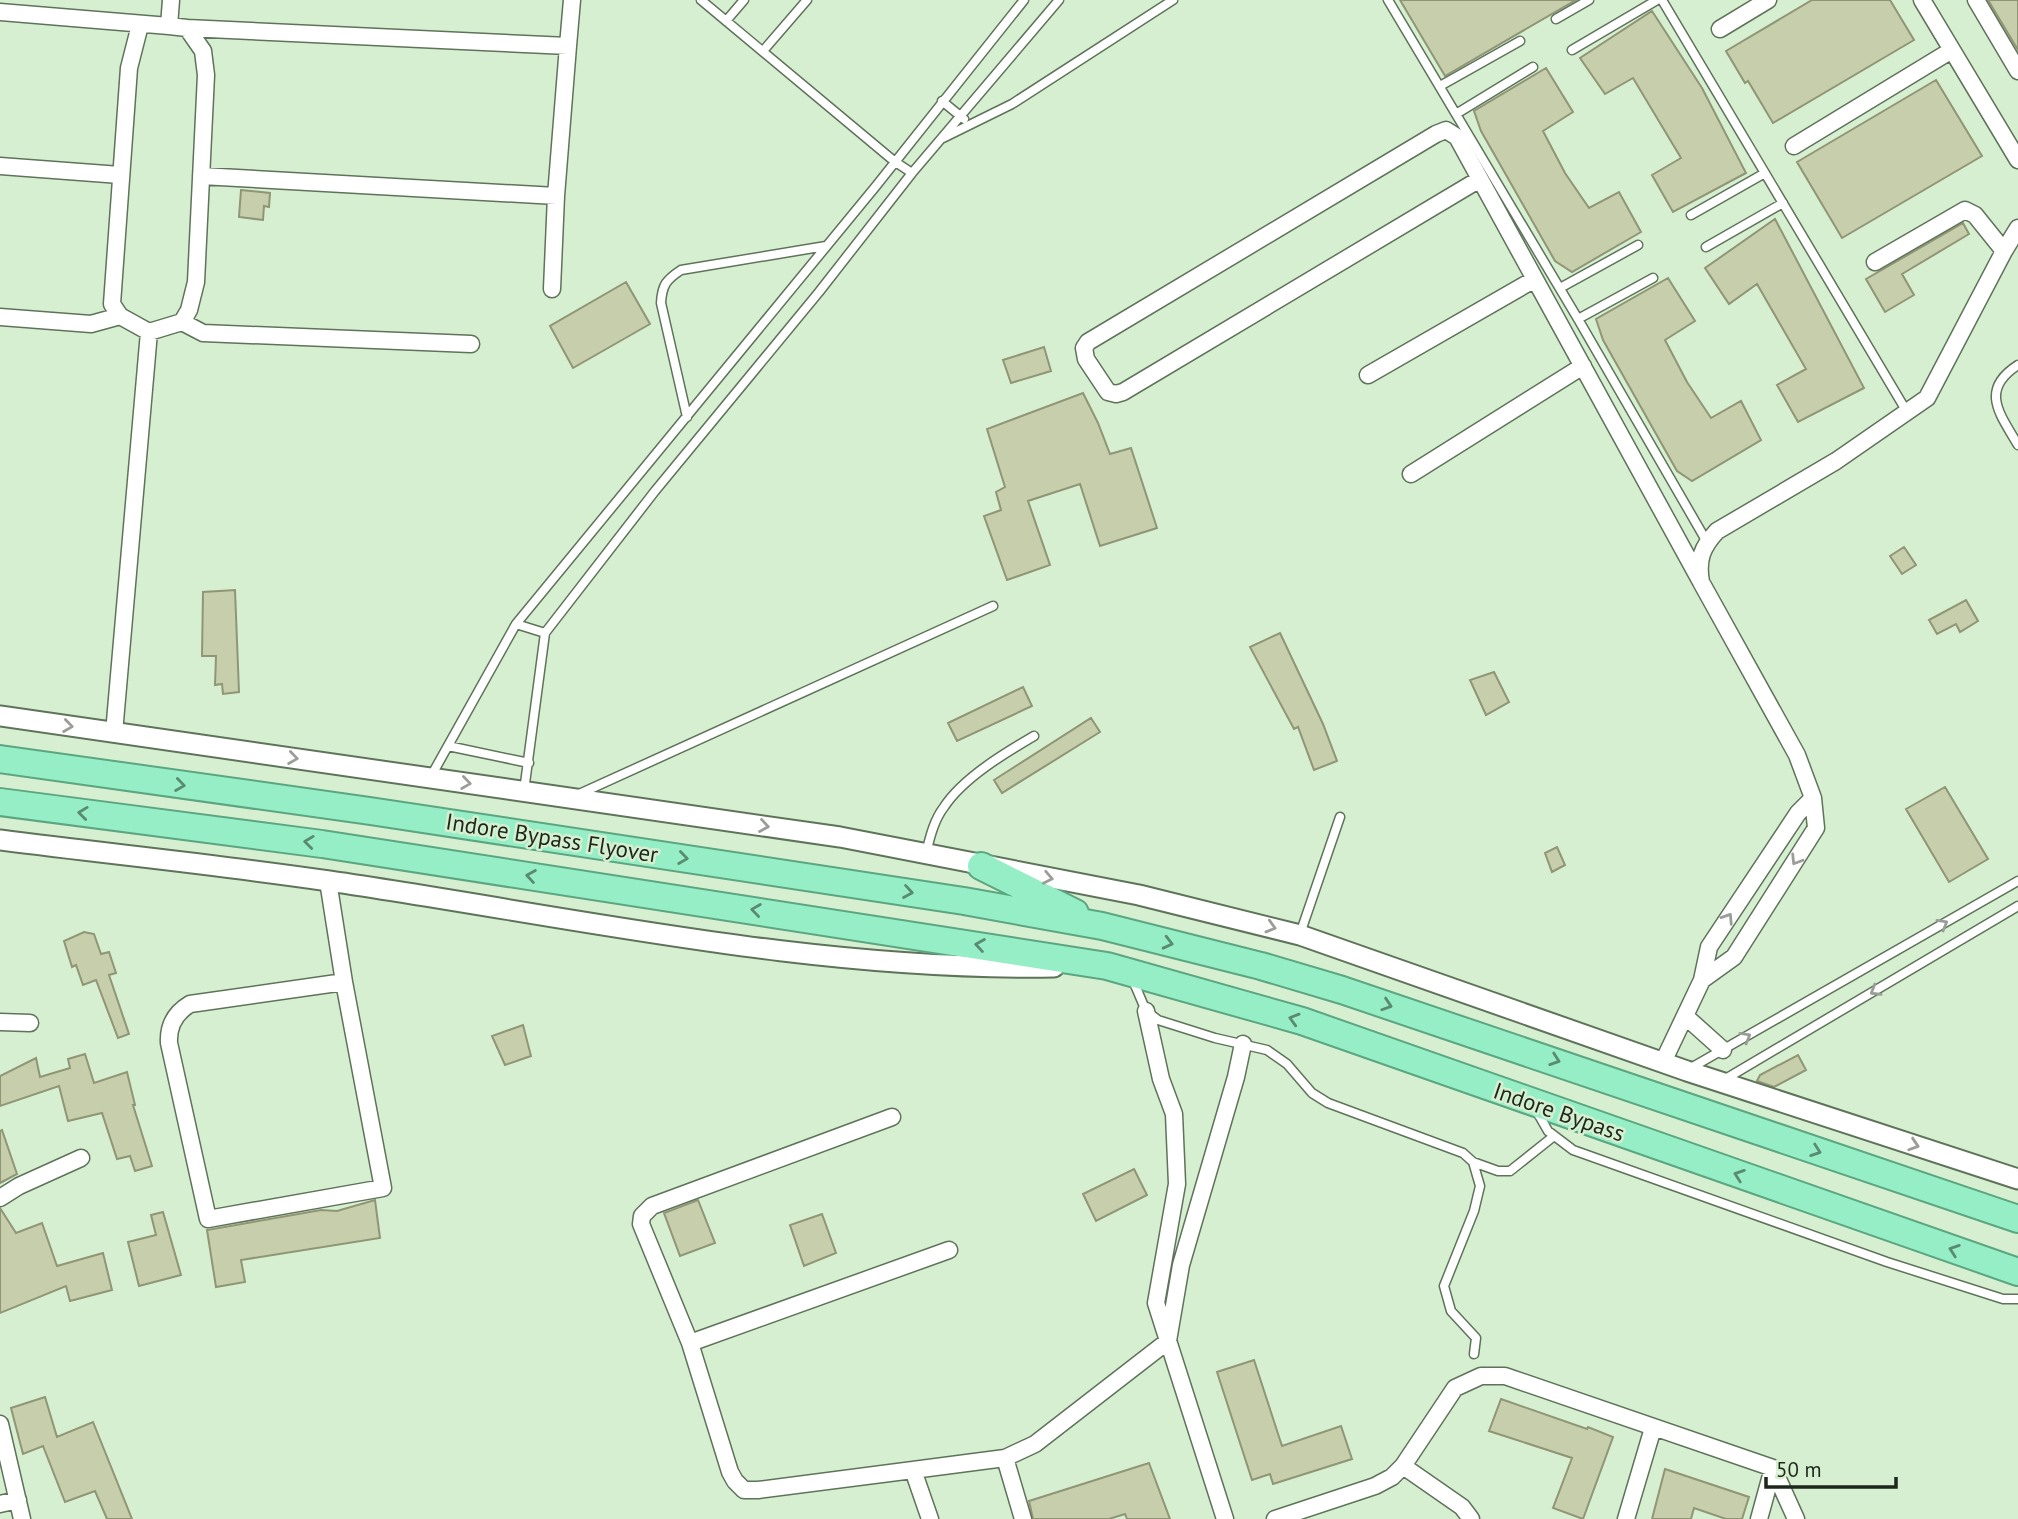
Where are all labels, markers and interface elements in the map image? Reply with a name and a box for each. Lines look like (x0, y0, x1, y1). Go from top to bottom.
one-way arrow (62, 719, 73, 734)
one-way arrow (287, 750, 299, 765)
one-way arrow (461, 775, 472, 790)
one-way arrow (174, 778, 185, 793)
one-way arrow (78, 806, 89, 821)
street label: Indore Bypass Flyover (444, 806, 660, 869)
one-way arrow (758, 818, 770, 833)
one-way arrow (303, 835, 315, 850)
one-way arrow (677, 850, 688, 865)
one-way arrow (1791, 852, 1804, 865)
one-way arrow (525, 869, 537, 884)
one-way arrow (1042, 870, 1054, 885)
one-way arrow (902, 884, 913, 899)
one-way arrow (750, 903, 761, 918)
one-way arrow (1720, 913, 1733, 926)
one-way arrow (1264, 918, 1276, 933)
one-way arrow (1936, 919, 1949, 932)
one-way arrow (1162, 935, 1174, 949)
one-way arrow (974, 938, 986, 953)
one-way arrow (1869, 983, 1882, 996)
one-way arrow (1380, 996, 1392, 1011)
one-way arrow (1288, 1013, 1300, 1028)
one-way arrow (1739, 1032, 1751, 1045)
one-way arrow (1548, 1052, 1561, 1066)
street label: Indore Bypass (1490, 1076, 1629, 1148)
one-way arrow (1908, 1137, 1920, 1151)
one-way arrow (1810, 1143, 1822, 1157)
one-way arrow (1733, 1169, 1745, 1183)
one-way arrow (1948, 1244, 1960, 1258)
scale bar (1766, 1446, 1896, 1490)
text: 50 m (1776, 1456, 1822, 1483)

